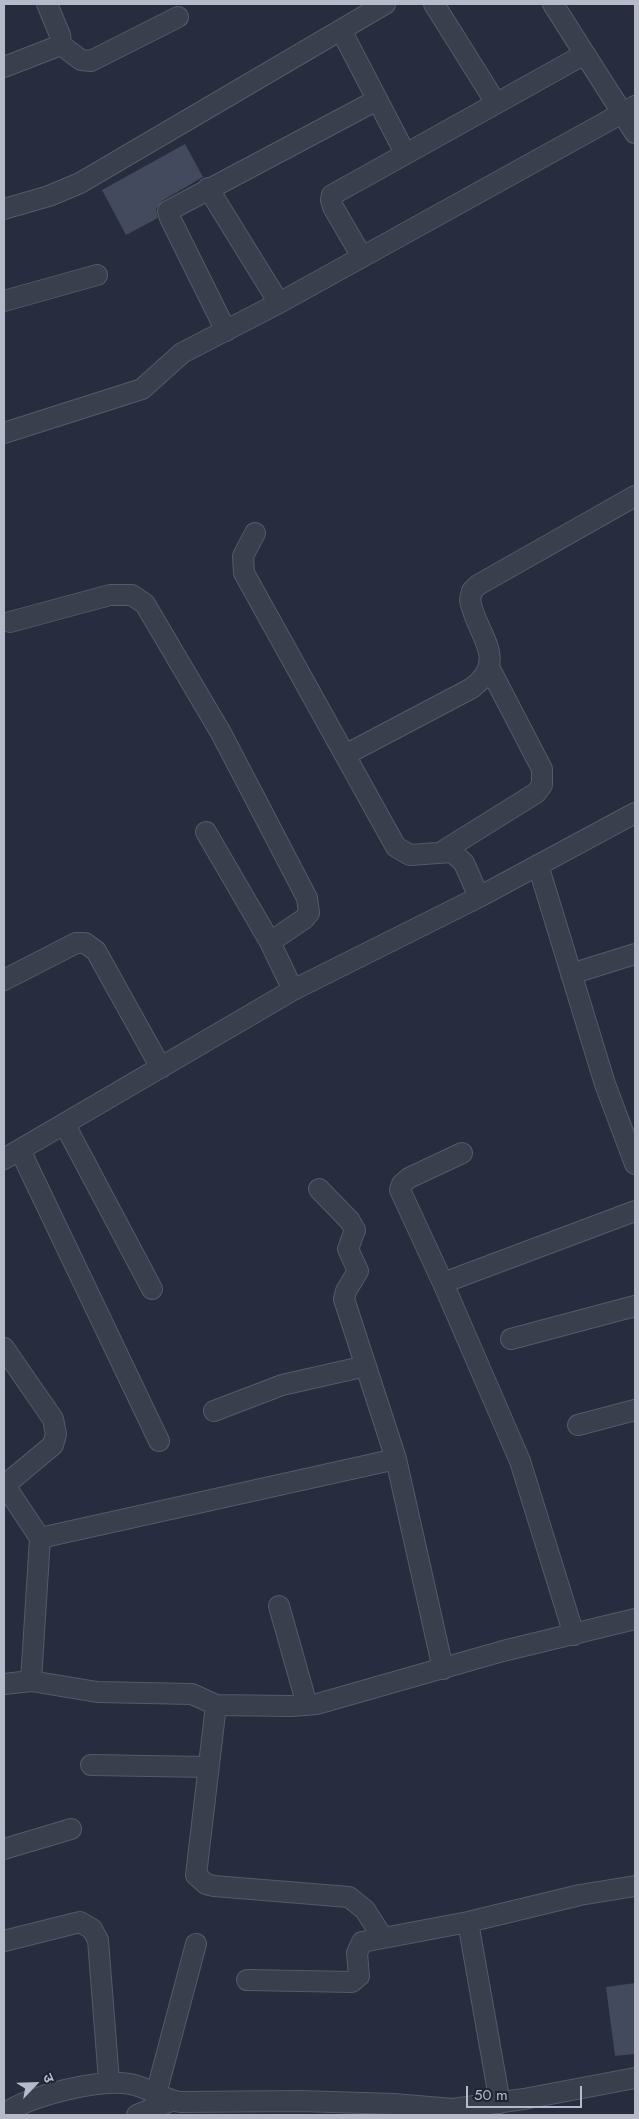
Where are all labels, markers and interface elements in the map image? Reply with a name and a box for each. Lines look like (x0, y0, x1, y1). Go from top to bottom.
north arrow (10, 2059, 60, 2109)
text: उ (38, 2070, 60, 2086)
scale bar (469, 2076, 585, 2108)
text: 50 m (474, 2084, 508, 2106)

